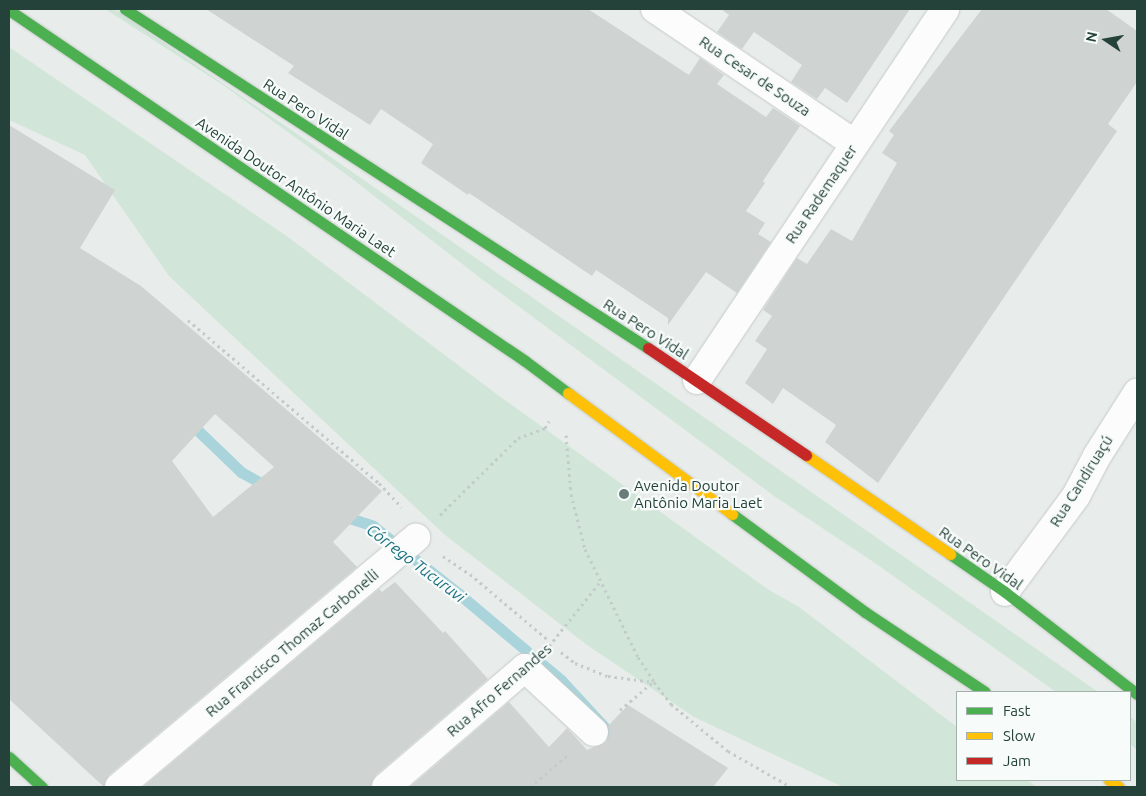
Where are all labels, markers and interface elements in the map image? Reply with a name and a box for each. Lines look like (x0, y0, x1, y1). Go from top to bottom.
north arrow (1081, 15, 1131, 65)
text: N (1082, 30, 1100, 44)
street label: Rua Cesar de Souza (696, 32, 814, 120)
street label: Rua Pero Vidal (260, 75, 352, 143)
street label: Avenida Doutor Antônio Maria Laet (193, 113, 399, 261)
street label: Rua Rademaquer (781, 141, 861, 247)
street label: Rua Pero Vidal (600, 295, 692, 363)
street label: Rua Candiruaçú (1046, 432, 1116, 530)
place label: Avenida Doutor Antônio Maria Laet (634, 476, 762, 511)
marker: Avenida Doutor Antônio Maria Laet (618, 488, 630, 500)
water label: Córrego Tucuruvi (363, 520, 469, 606)
street label: Rua Pero Vidal (936, 523, 1026, 593)
street label: Rua Francisco Thomaz Carbonelli (202, 565, 382, 721)
street label: Rua Afro Fernandes (443, 640, 555, 740)
legend (956, 691, 1131, 781)
text: Fast (1003, 702, 1030, 719)
text: Slow (1003, 727, 1035, 744)
text: Jam (1003, 752, 1031, 769)

